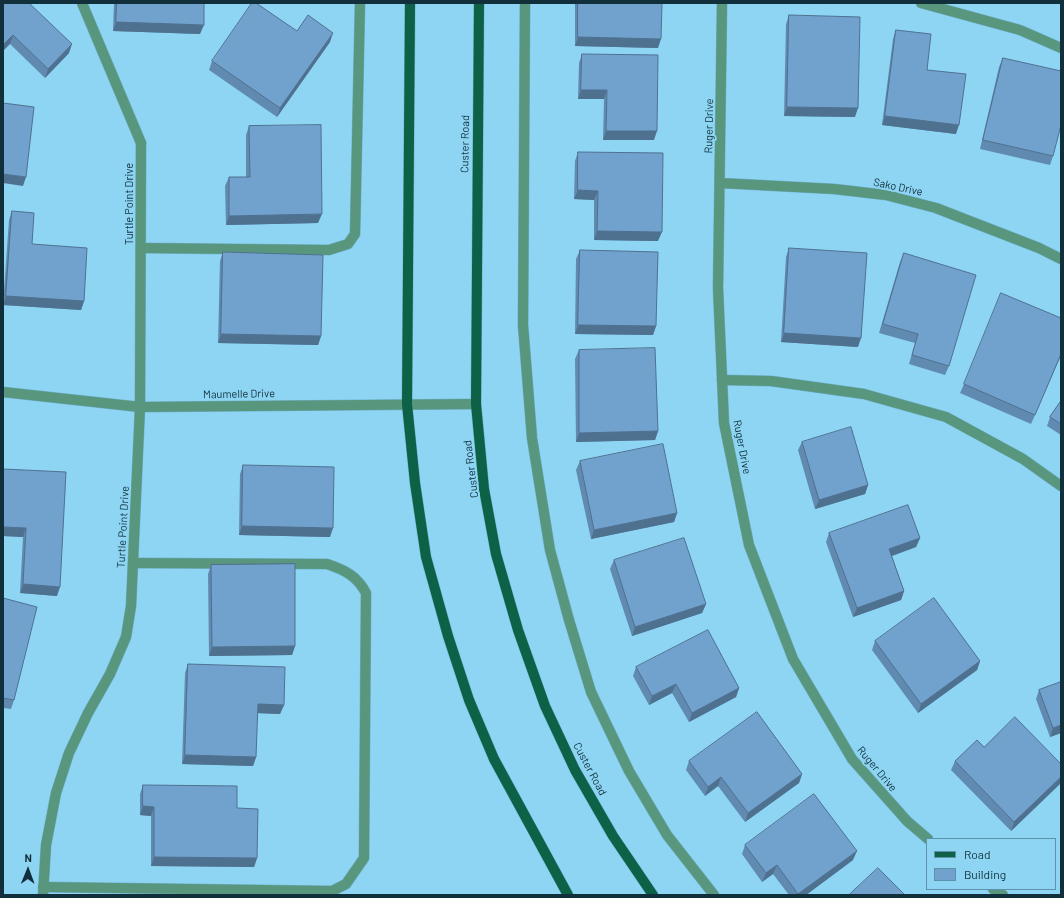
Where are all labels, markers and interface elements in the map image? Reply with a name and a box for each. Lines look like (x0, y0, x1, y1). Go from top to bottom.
street label: Ruger Drive (702, 98, 716, 154)
street label: Custer Road (458, 115, 472, 173)
street label: Turtle Point Drive (122, 163, 136, 245)
street label: Sako Drive (872, 175, 924, 199)
street label: Maumelle Drive (203, 387, 275, 401)
street label: Ruger Drive (730, 419, 754, 475)
street label: Custer Road (461, 439, 481, 499)
street label: Turtle Point Drive (114, 486, 132, 568)
street label: Custer Road (571, 740, 609, 798)
street label: Ruger Drive (854, 744, 900, 794)
legend (926, 838, 1056, 890)
text: Road (964, 847, 991, 861)
north arrow (8, 850, 48, 890)
text: N (24, 851, 32, 864)
text: Building (964, 867, 1006, 881)

